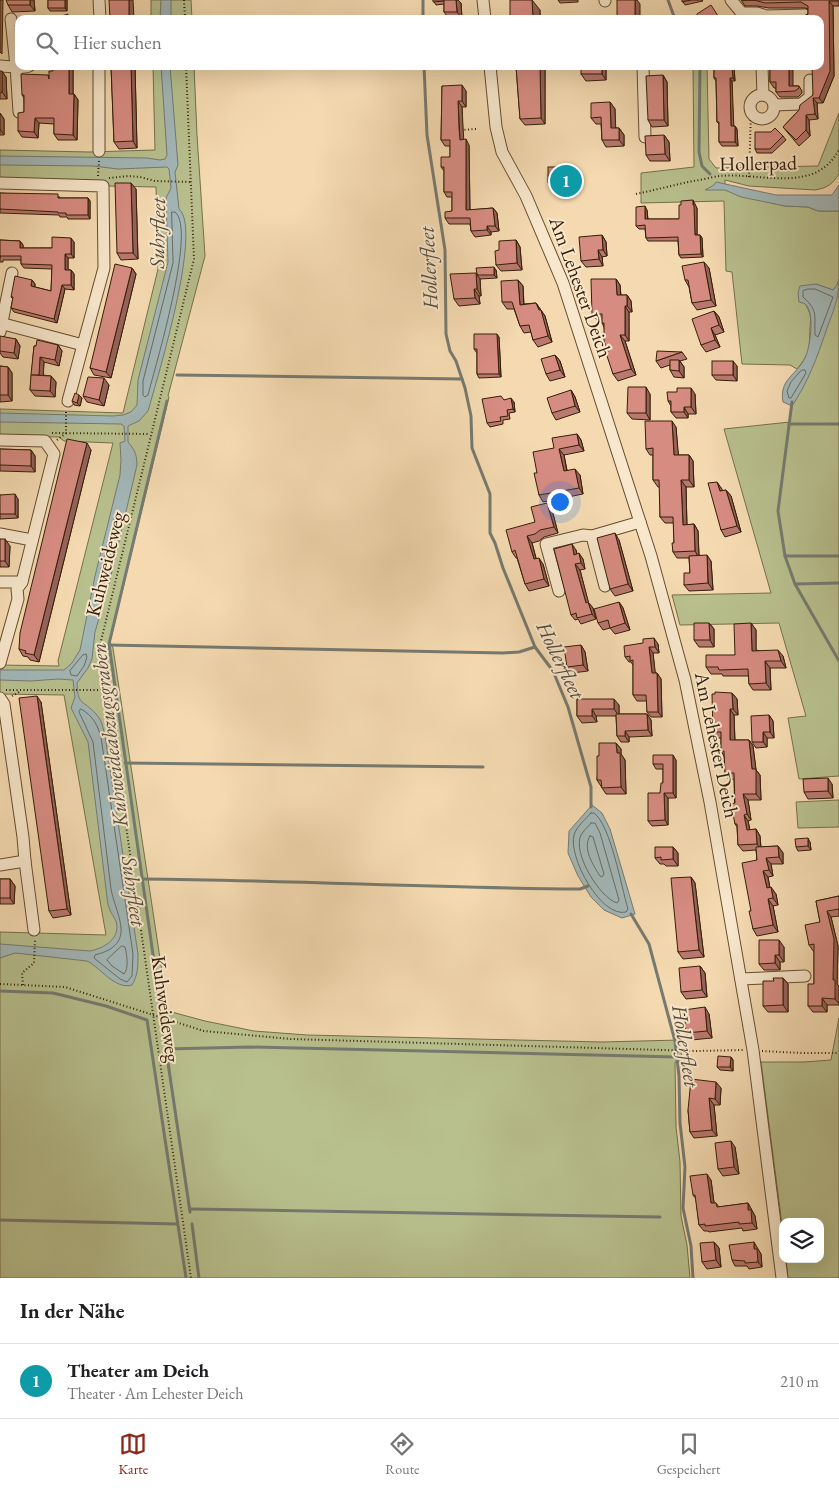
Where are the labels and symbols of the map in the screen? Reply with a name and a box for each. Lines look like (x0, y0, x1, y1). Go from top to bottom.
street label: Hollerpad (719, 149, 798, 177)
pin: 1 (550, 162, 582, 200)
water label: Suhrfleet (143, 196, 171, 270)
street label: Am Lehester Deich (543, 212, 619, 361)
water label: Hollerfleet (412, 225, 444, 311)
your location (547, 489, 573, 515)
street label: Kuhweideweg (79, 508, 131, 619)
water label: Hollerfleet (530, 616, 592, 704)
water label: Kuhweideabzugsgraben (84, 641, 134, 830)
street label: Am Lehester Deich (689, 669, 745, 820)
water label: Suhrfleet (116, 853, 152, 929)
street label: Kuhweideweg (146, 954, 186, 1064)
water label: Hollerfleet (666, 1002, 706, 1090)

